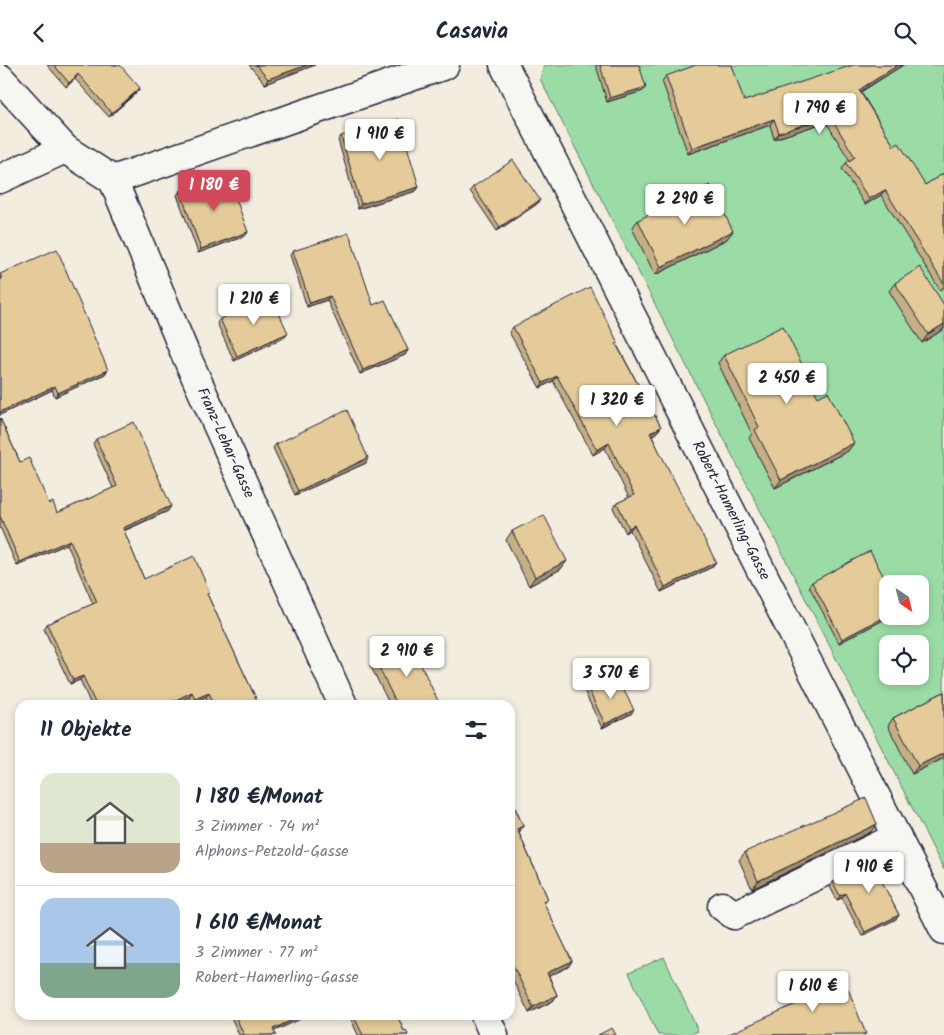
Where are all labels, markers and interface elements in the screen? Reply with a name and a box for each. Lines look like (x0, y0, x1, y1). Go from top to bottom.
text: Casavia (436, 15, 508, 50)
icon: back (25, 19, 53, 47)
icon: search (891, 19, 919, 47)
pin: 1 790 € (774, 93, 866, 135)
text: 1 790 € (794, 96, 846, 121)
pin: 1 910 € (334, 119, 426, 161)
text: 1 910 € (356, 122, 404, 147)
pin: 1 180 € (168, 169, 260, 212)
text: 1 180 € (189, 173, 239, 198)
pin: 2 290 € (639, 184, 731, 226)
text: 2 290 € (656, 187, 714, 212)
pin: 1 210 € (208, 283, 300, 326)
text: 1 210 € (229, 287, 279, 312)
pin: 2 450 € (741, 363, 833, 405)
text: 2 450 € (759, 366, 815, 391)
street label: Franz-Lehar-Gasse (190, 384, 261, 502)
pin: 1 320 € (571, 385, 663, 427)
text: 1 320 € (590, 388, 644, 413)
street label: Robert-Hamerling-Gasse (685, 437, 776, 585)
north arrow (879, 575, 929, 625)
map controls (879, 575, 929, 685)
pin: 2 910 € (361, 635, 453, 678)
button: locate (879, 635, 929, 685)
text: 2 910 € (381, 639, 433, 664)
pin: 3 570 € (565, 657, 657, 700)
text: 3 570 € (583, 661, 639, 686)
text: 11 Objekte (40, 714, 131, 747)
icon: filters (462, 716, 490, 744)
text: 1 180 €/Monat (195, 781, 324, 814)
icon: home (80, 793, 140, 853)
text: 3 Zimmer · 74 m² (195, 814, 319, 839)
text: Alphons-Petzold-Gasse (195, 839, 349, 864)
pin: 1 910 € (823, 851, 915, 894)
text: 1 910 € (845, 855, 893, 880)
text: 1 610 €/Monat (195, 907, 323, 940)
icon: home (80, 918, 140, 978)
text: 3 Zimmer · 77 m² (195, 940, 318, 965)
text: Robert-Hamerling-Gasse (195, 965, 359, 990)
pin: 1 610 € (767, 971, 859, 1013)
text: 1 610 € (788, 974, 838, 999)

